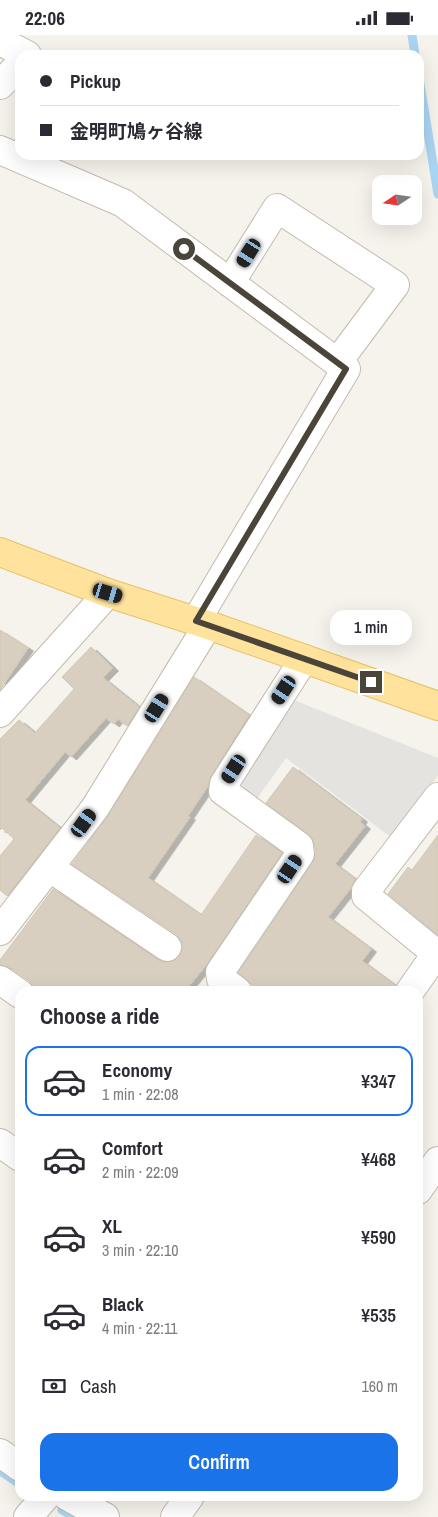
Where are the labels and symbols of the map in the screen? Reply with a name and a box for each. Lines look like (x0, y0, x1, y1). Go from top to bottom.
north arrow (372, 175, 422, 225)
car (234, 236, 263, 270)
route start (173, 238, 195, 260)
car (91, 581, 124, 605)
callout: 1 min (330, 609, 412, 645)
route end (360, 671, 382, 693)
car (269, 673, 298, 707)
car (142, 691, 171, 725)
car (219, 752, 248, 786)
car (69, 806, 98, 840)
car (275, 852, 304, 886)

